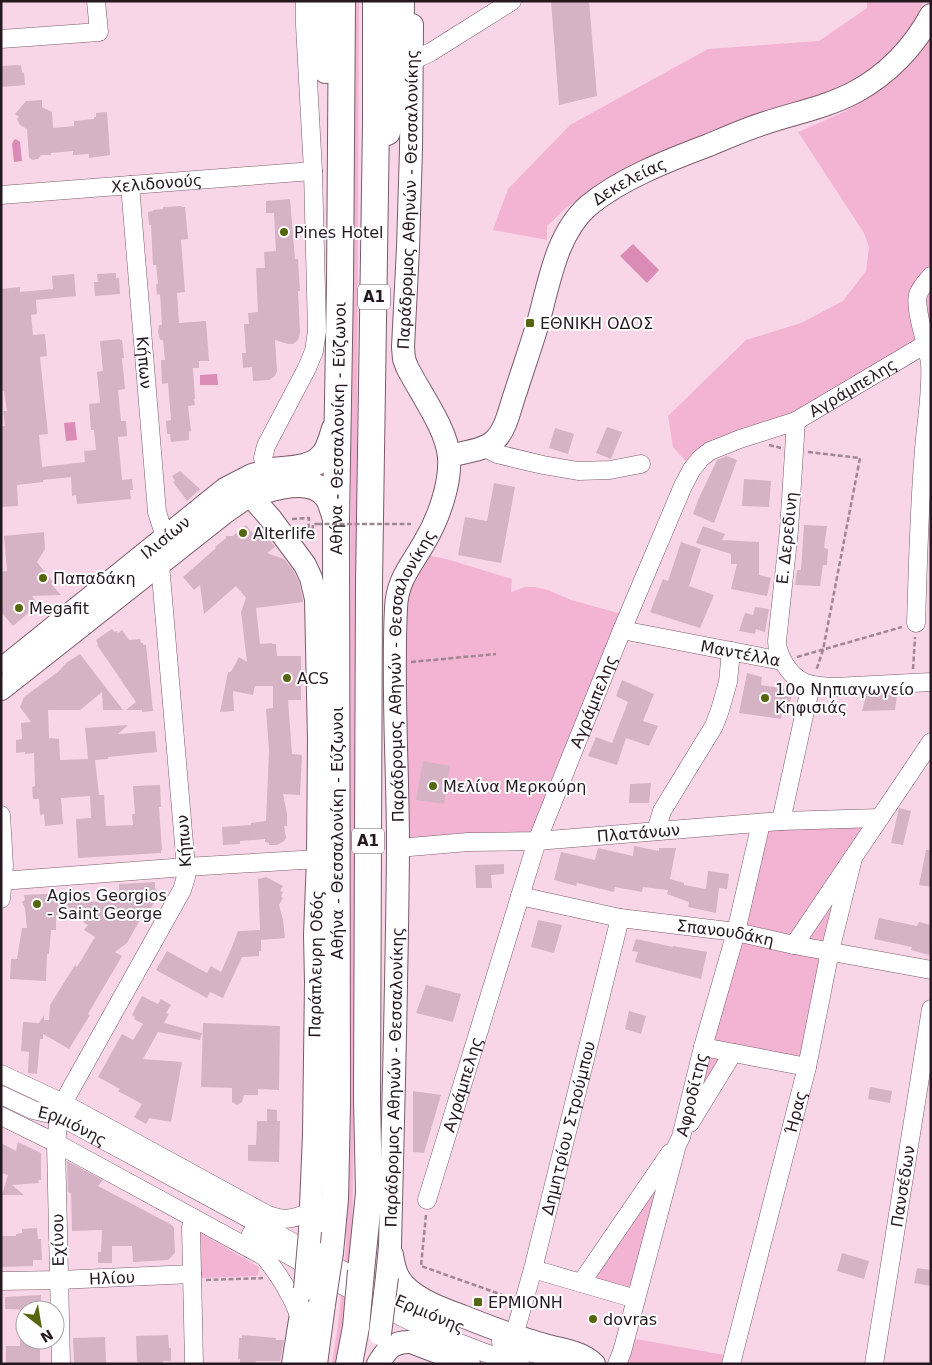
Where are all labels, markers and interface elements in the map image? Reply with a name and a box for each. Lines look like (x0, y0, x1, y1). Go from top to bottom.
street label: Παράδρομος Αθηνών - Θεσσαλονίκης (393, 49, 421, 350)
street label: Δεκελείας (588, 154, 669, 209)
street label: Χελιδονούς (110, 170, 203, 196)
place label: Pines Hotel (294, 223, 384, 242)
marker: Pines Hotel (278, 226, 290, 238)
road number: Α1 (358, 284, 390, 310)
street label: Αθήνα - Θεσσαλονίκη - Εύζωνοι (326, 302, 349, 555)
place label: ΕΘΝΙΚΗ ΟΔΟΣ (540, 314, 653, 333)
marker: ΕΘΝΙΚΗ ΟΔΟΣ (524, 317, 536, 329)
street label: Κήπων (133, 335, 156, 389)
street label: Αγράμπελης (805, 354, 900, 421)
street label: Ε. Δερεδινη (773, 491, 801, 585)
street label: Ιλισίων (137, 512, 194, 563)
place label: Alterlife (253, 524, 315, 543)
street label: Παράδρομος Αθηνών - Θεσσαλονίκης (385, 526, 439, 823)
marker: Alterlife (237, 527, 249, 539)
place label: Παπαδάκη (53, 569, 136, 588)
marker: Παπαδάκη (37, 572, 49, 584)
place label: Megafit (29, 599, 89, 618)
marker: Megafit (13, 602, 25, 614)
street label: Μαντέλλα (699, 636, 782, 670)
street label: Αγράμπελης (566, 652, 620, 751)
place label: ACS (297, 669, 329, 688)
marker: ACS (281, 672, 293, 684)
place label: 10ο Νηπιαγωγείο Κηφισιάς (775, 680, 914, 717)
marker: 10ο Νηπιαγωγείο Κηφισιάς (759, 692, 771, 704)
street label: Αθήνα - Θεσσαλονίκη - Εύζωνοι (328, 706, 347, 960)
place label: Μελίνα Μερκούρη (443, 777, 586, 796)
marker: Μελίνα Μερκούρη (427, 780, 439, 792)
street label: Κήπων (173, 814, 195, 868)
street label: Πλατάνων (596, 820, 681, 846)
road number: Α1 (352, 828, 384, 854)
place label: Agios Georgios - Saint George (47, 886, 167, 923)
street label: Παράπλευρη Οδός (305, 890, 327, 1038)
marker: Agios Georgios - Saint George (31, 898, 43, 910)
street label: Σπανουδάκη (676, 915, 776, 950)
street label: Παράδρομος Αθηνών - Θεσσαλονίκης (381, 927, 407, 1228)
street label: Αγράμπελης (439, 1034, 486, 1134)
street label: Δημητρίου Στρούμπου (537, 1039, 599, 1217)
street label: Αφροδίτης (672, 1050, 711, 1138)
street label: Ήρας (781, 1088, 810, 1137)
street label: Ερμιόνης (36, 1102, 110, 1150)
street label: Πανσέδων (887, 1144, 918, 1228)
street label: Εχίνου (48, 1213, 68, 1267)
street label: Ηλίου (89, 1267, 135, 1288)
street label: Ερμιόνης (392, 1291, 468, 1337)
place label: ΕΡΜΙΟΝΗ (488, 1293, 563, 1312)
marker: ΕΡΜΙΟΝΗ (472, 1296, 484, 1308)
north arrow (15, 1300, 65, 1350)
place label: dovras (603, 1310, 657, 1329)
marker: dovras (587, 1313, 599, 1325)
text: N (38, 1326, 56, 1346)

